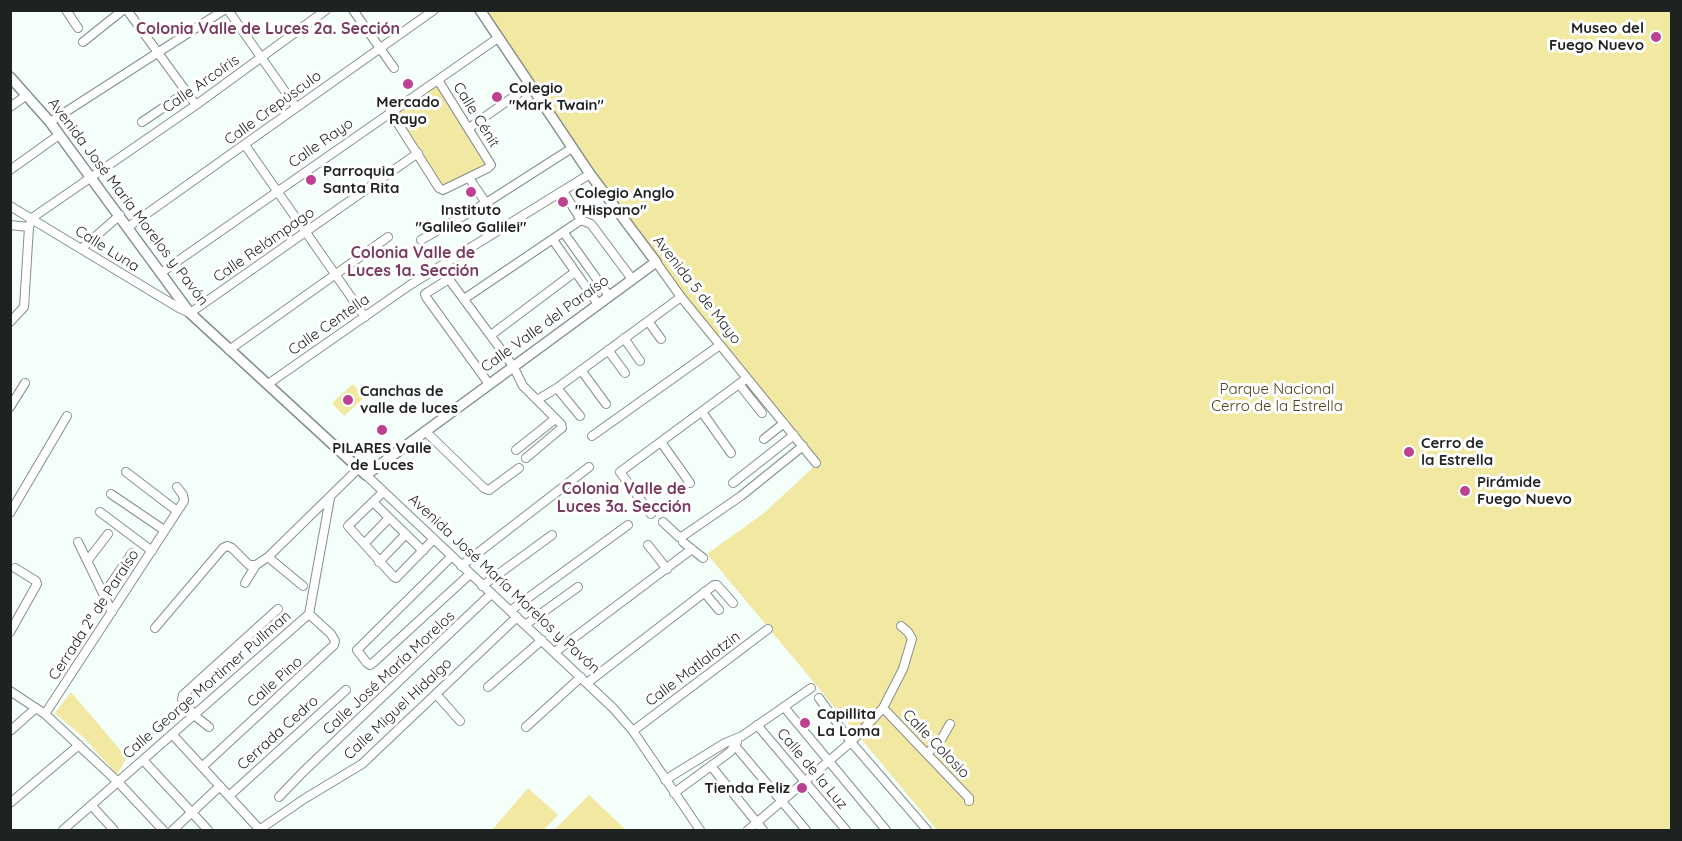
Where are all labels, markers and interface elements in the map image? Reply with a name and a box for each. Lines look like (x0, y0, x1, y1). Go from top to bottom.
district label: Colonia Valle de Luces 2a. Sección (136, 19, 400, 39)
place label: Museo del Fuego Nuevo (1549, 19, 1644, 54)
marker: Museo del Fuego Nuevo (1649, 30, 1663, 44)
street label: Calle Arcoíris (159, 51, 243, 117)
street label: Calle Crepúsculo (221, 67, 325, 149)
marker: Mercado Rayo (401, 77, 415, 91)
street label: Calle Cénit (449, 79, 503, 151)
place label: Colegio "Mark Twain" (509, 79, 604, 114)
marker: Colegio "Mark Twain" (490, 90, 504, 104)
place label: Mercado Rayo (376, 93, 440, 128)
street label: Avenida José María Morelos y Pavón (44, 95, 212, 309)
street label: Calle Rayo (285, 114, 357, 172)
place label: Parroquia Santa Rita (323, 162, 399, 197)
marker: Parroquia Santa Rita (304, 173, 318, 187)
place label: Colegio Anglo "Hispano" (575, 184, 674, 219)
marker: Instituto "Galileo Galilei" (464, 185, 478, 199)
marker: Colegio Anglo "Hispano" (556, 195, 570, 209)
place label: Instituto "Galileo Galilei" (416, 201, 526, 236)
street label: Calle Relámpago (210, 203, 318, 287)
street label: Calle Luna (71, 222, 143, 276)
street label: Avenida 5 de Mayo (649, 232, 745, 348)
district label: Colonia Valle de Luces 1a. Sección (347, 243, 479, 281)
street label: Calle Valle del Paraíso (478, 272, 612, 376)
street label: Calle Centella (285, 290, 373, 360)
park label: Parque Nacional Cerro de la Estrella (1211, 380, 1343, 415)
place label: Canchas de valle de luces (360, 382, 458, 417)
marker: Canchas de valle de luces (341, 393, 355, 407)
marker: PILARES Valle de Luces (375, 423, 389, 437)
place label: Cerro de la Estrella (1421, 434, 1493, 469)
place label: PILARES Valle de Luces (332, 439, 432, 474)
marker: Cerro de la Estrella (1402, 445, 1416, 459)
place label: Pirámide Fuego Nuevo (1477, 473, 1572, 508)
district label: Colonia Valle de Luces 3a. Sección (557, 479, 691, 517)
marker: Pirámide Fuego Nuevo (1458, 484, 1472, 498)
street label: Avenida José María Morelos y Pavón (404, 490, 604, 678)
street label: Cerrada 2ª de Paraíso (45, 546, 143, 684)
street label: Calle George Mortimer Pullman (119, 607, 295, 763)
street label: Calle José María Morelos (319, 607, 459, 739)
street label: Calle Matlalotzin (642, 628, 744, 710)
street label: Calle Pino (244, 653, 306, 711)
street label: Calle Miguel Hidalgo (340, 654, 456, 764)
street label: Cerrada Cedro (234, 692, 322, 774)
place label: Capillita La Loma (817, 705, 880, 740)
street label: Calle Colosio (899, 706, 973, 782)
marker: Capillita La Loma (798, 716, 812, 730)
street label: Calle de la Luz (773, 725, 851, 813)
place label: Tienda Feliz (704, 779, 790, 797)
marker: Tienda Feliz (795, 781, 809, 795)

